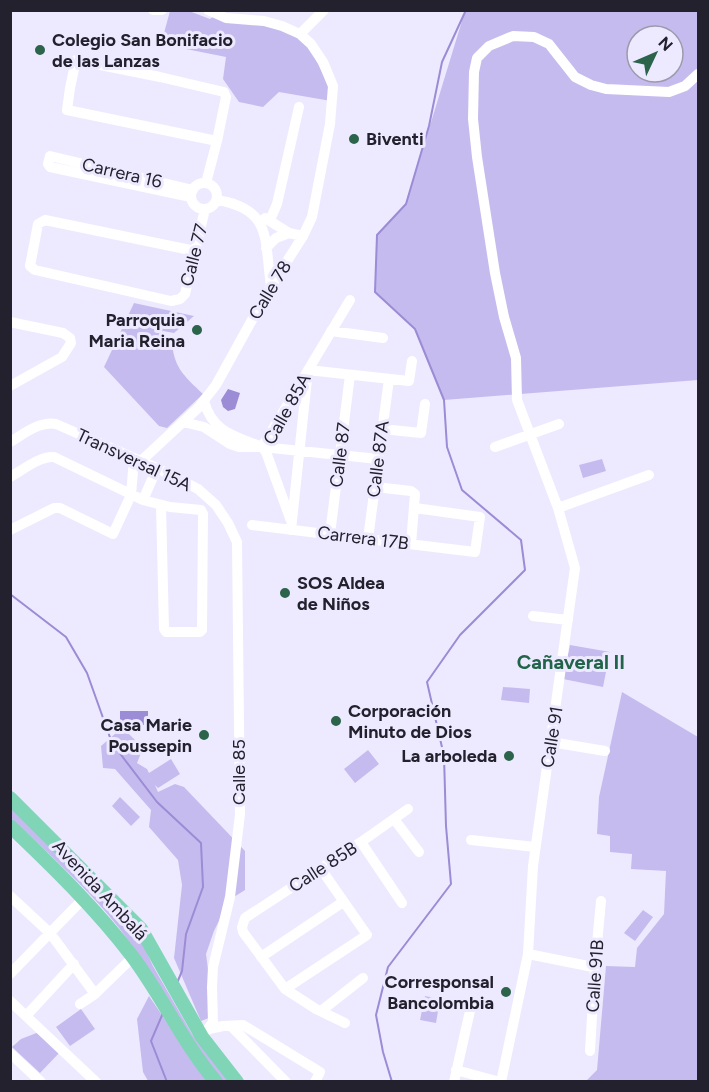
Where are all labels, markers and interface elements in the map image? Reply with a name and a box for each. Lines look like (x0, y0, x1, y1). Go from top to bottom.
north arrow (625, 24, 685, 84)
place label: Colegio San Bonifacio de las Lanzas (52, 29, 233, 72)
text: N (654, 33, 677, 55)
marker: Colegio San Bonifacio de las Lanzas (33, 43, 47, 57)
place label: Biventi (366, 128, 424, 150)
marker: Biventi (347, 132, 361, 146)
street label: Carrera 16 (80, 153, 164, 193)
street label: Calle 77 (176, 221, 212, 289)
street label: Calle 78 (244, 256, 296, 324)
place label: Parroquia Maria Reina (88, 309, 185, 352)
marker: Parroquia Maria Reina (190, 323, 204, 337)
street label: Calle 85A (258, 370, 316, 448)
street label: Calle 87A (362, 419, 394, 499)
street label: Calle 87 (325, 421, 355, 489)
street label: Transversal 15A (73, 424, 195, 496)
street label: Carrera 17B (316, 521, 410, 555)
place label: SOS Aldea de Niños (297, 572, 385, 615)
marker: SOS Aldea de Niños (278, 586, 292, 600)
district label: Cañaveral II (517, 650, 625, 674)
place label: Corporación Minuto de Dios (348, 700, 472, 743)
street label: Calle 91 (536, 705, 568, 769)
place label: Casa Marie Poussepin (101, 714, 192, 757)
marker: Corporación Minuto de Dios (329, 714, 343, 728)
marker: Casa Marie Poussepin (197, 728, 211, 742)
street label: Calle 85 (228, 739, 250, 805)
place label: La arboleda (401, 745, 497, 767)
marker: La arboleda (502, 749, 516, 763)
street label: Avenida Ambalá (48, 835, 152, 945)
street label: Calle 85B (285, 837, 361, 897)
street label: Calle 91B (581, 939, 609, 1013)
place label: Corresponsal Bancolombia (385, 971, 494, 1014)
marker: Corresponsal Bancolombia (499, 985, 513, 999)

